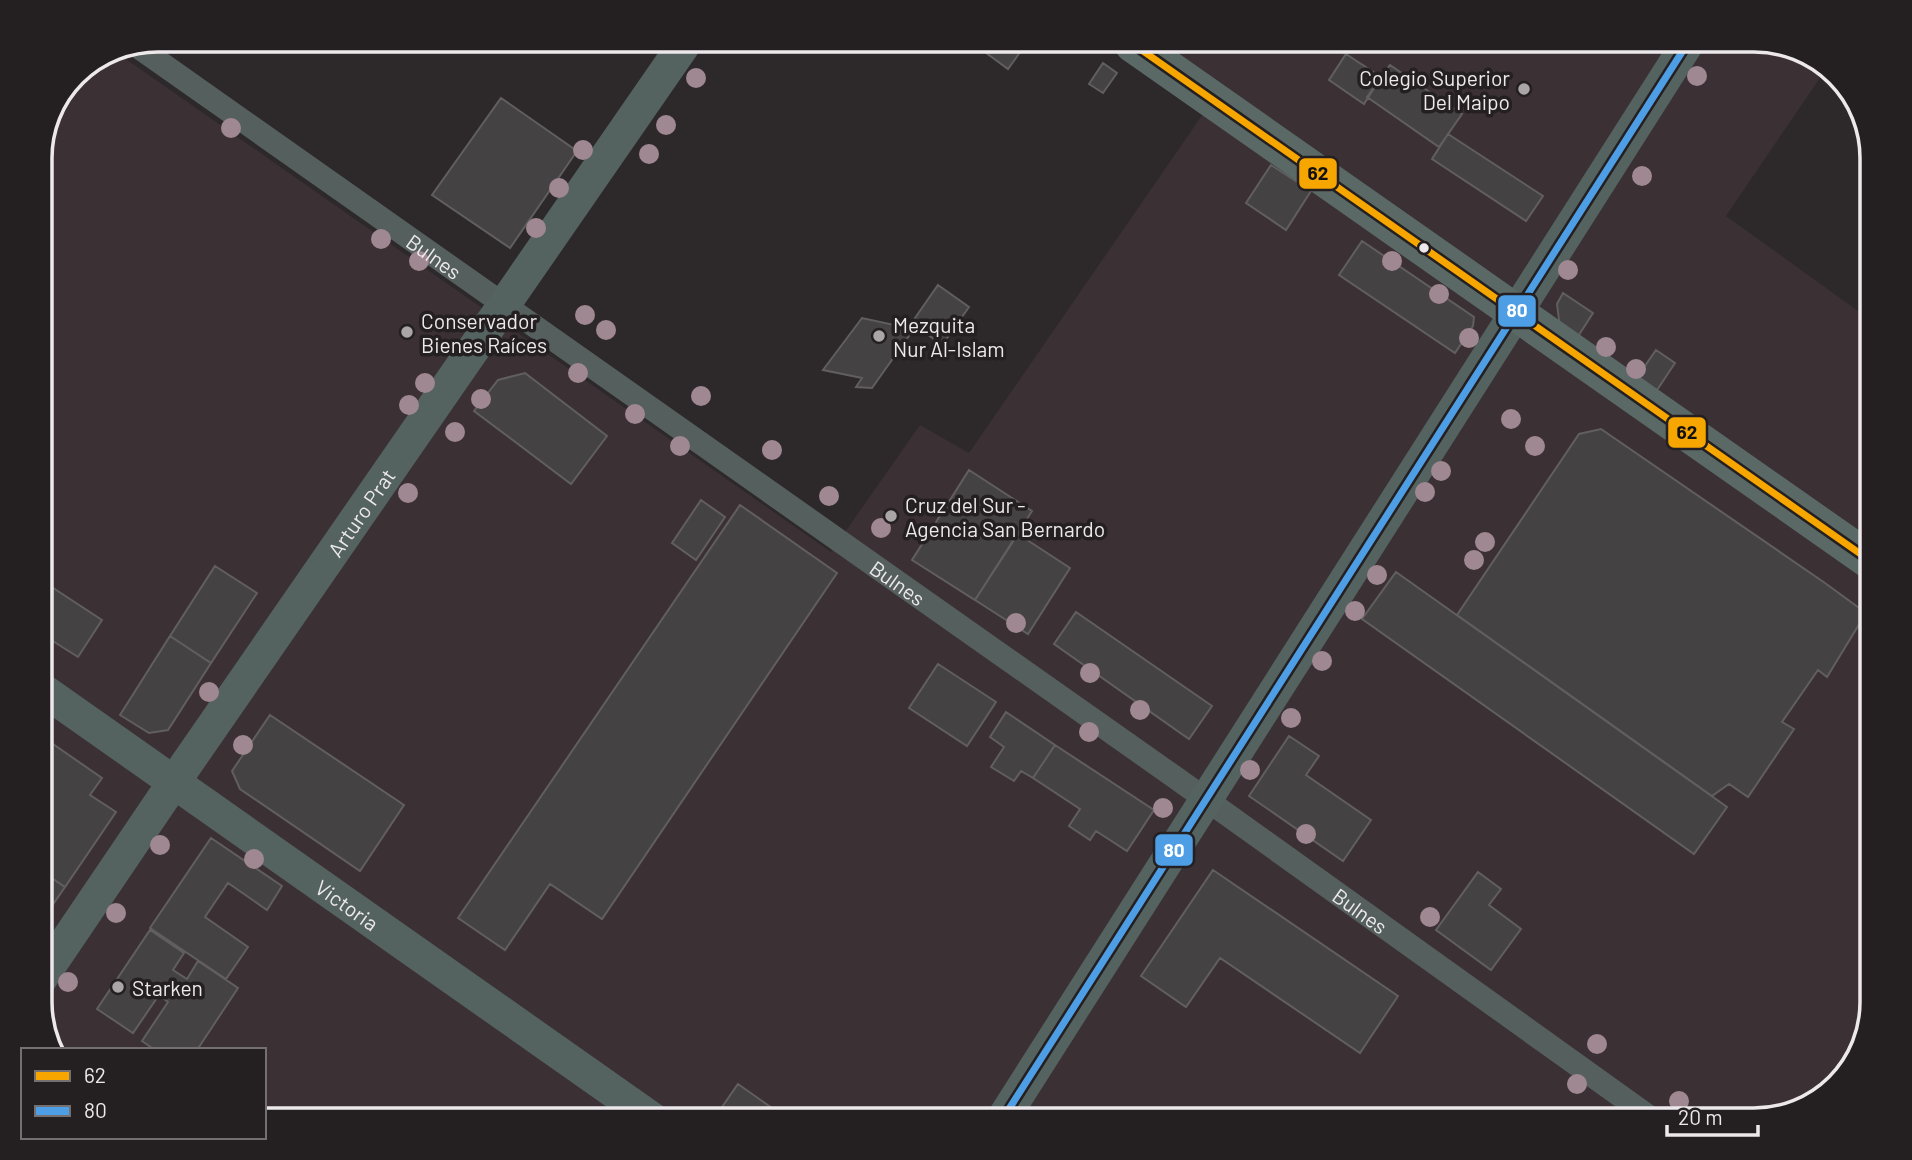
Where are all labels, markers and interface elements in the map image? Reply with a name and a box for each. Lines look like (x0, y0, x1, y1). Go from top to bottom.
place label: Colegio Superior Del Maipo (1359, 65, 1510, 114)
marker: Colegio Superior Del Maipo (1516, 81, 1532, 97)
line badge: 62 (1298, 157, 1338, 190)
text: 62 (1308, 161, 1328, 184)
street label: Bulnes (402, 228, 467, 284)
unlabelled marker (1417, 241, 1431, 255)
line badge: 80 (1497, 294, 1537, 328)
text: 80 (1506, 298, 1528, 321)
place label: Conservador Bienes Raíces (421, 308, 547, 357)
place label: Mezquita Nur Al-Islam (893, 312, 1005, 361)
marker: Conservador Bienes Raíces (399, 324, 415, 340)
marker: Mezquita Nur Al-Islam (871, 328, 887, 344)
line badge: 62 (1667, 416, 1707, 449)
text: 62 (1677, 420, 1697, 443)
street label: Arturo Prat (321, 464, 400, 561)
place label: Cruz del Sur - Agencia San Bernardo (905, 492, 1105, 541)
marker: Cruz del Sur - Agencia San Bernardo (883, 508, 899, 524)
street label: Bulnes (866, 554, 930, 610)
line badge: 80 (1154, 833, 1194, 867)
text: 80 (1163, 838, 1185, 861)
street label: Victoria (311, 874, 384, 935)
street label: Bulnes (1328, 882, 1393, 938)
place label: Starken (132, 975, 203, 1000)
marker: Starken (110, 979, 126, 995)
legend (21, 1048, 266, 1139)
text: 62 (84, 1062, 106, 1087)
scale bar (1667, 1094, 1758, 1138)
text: 80 (84, 1097, 107, 1122)
text: 20 m (1678, 1104, 1723, 1129)

